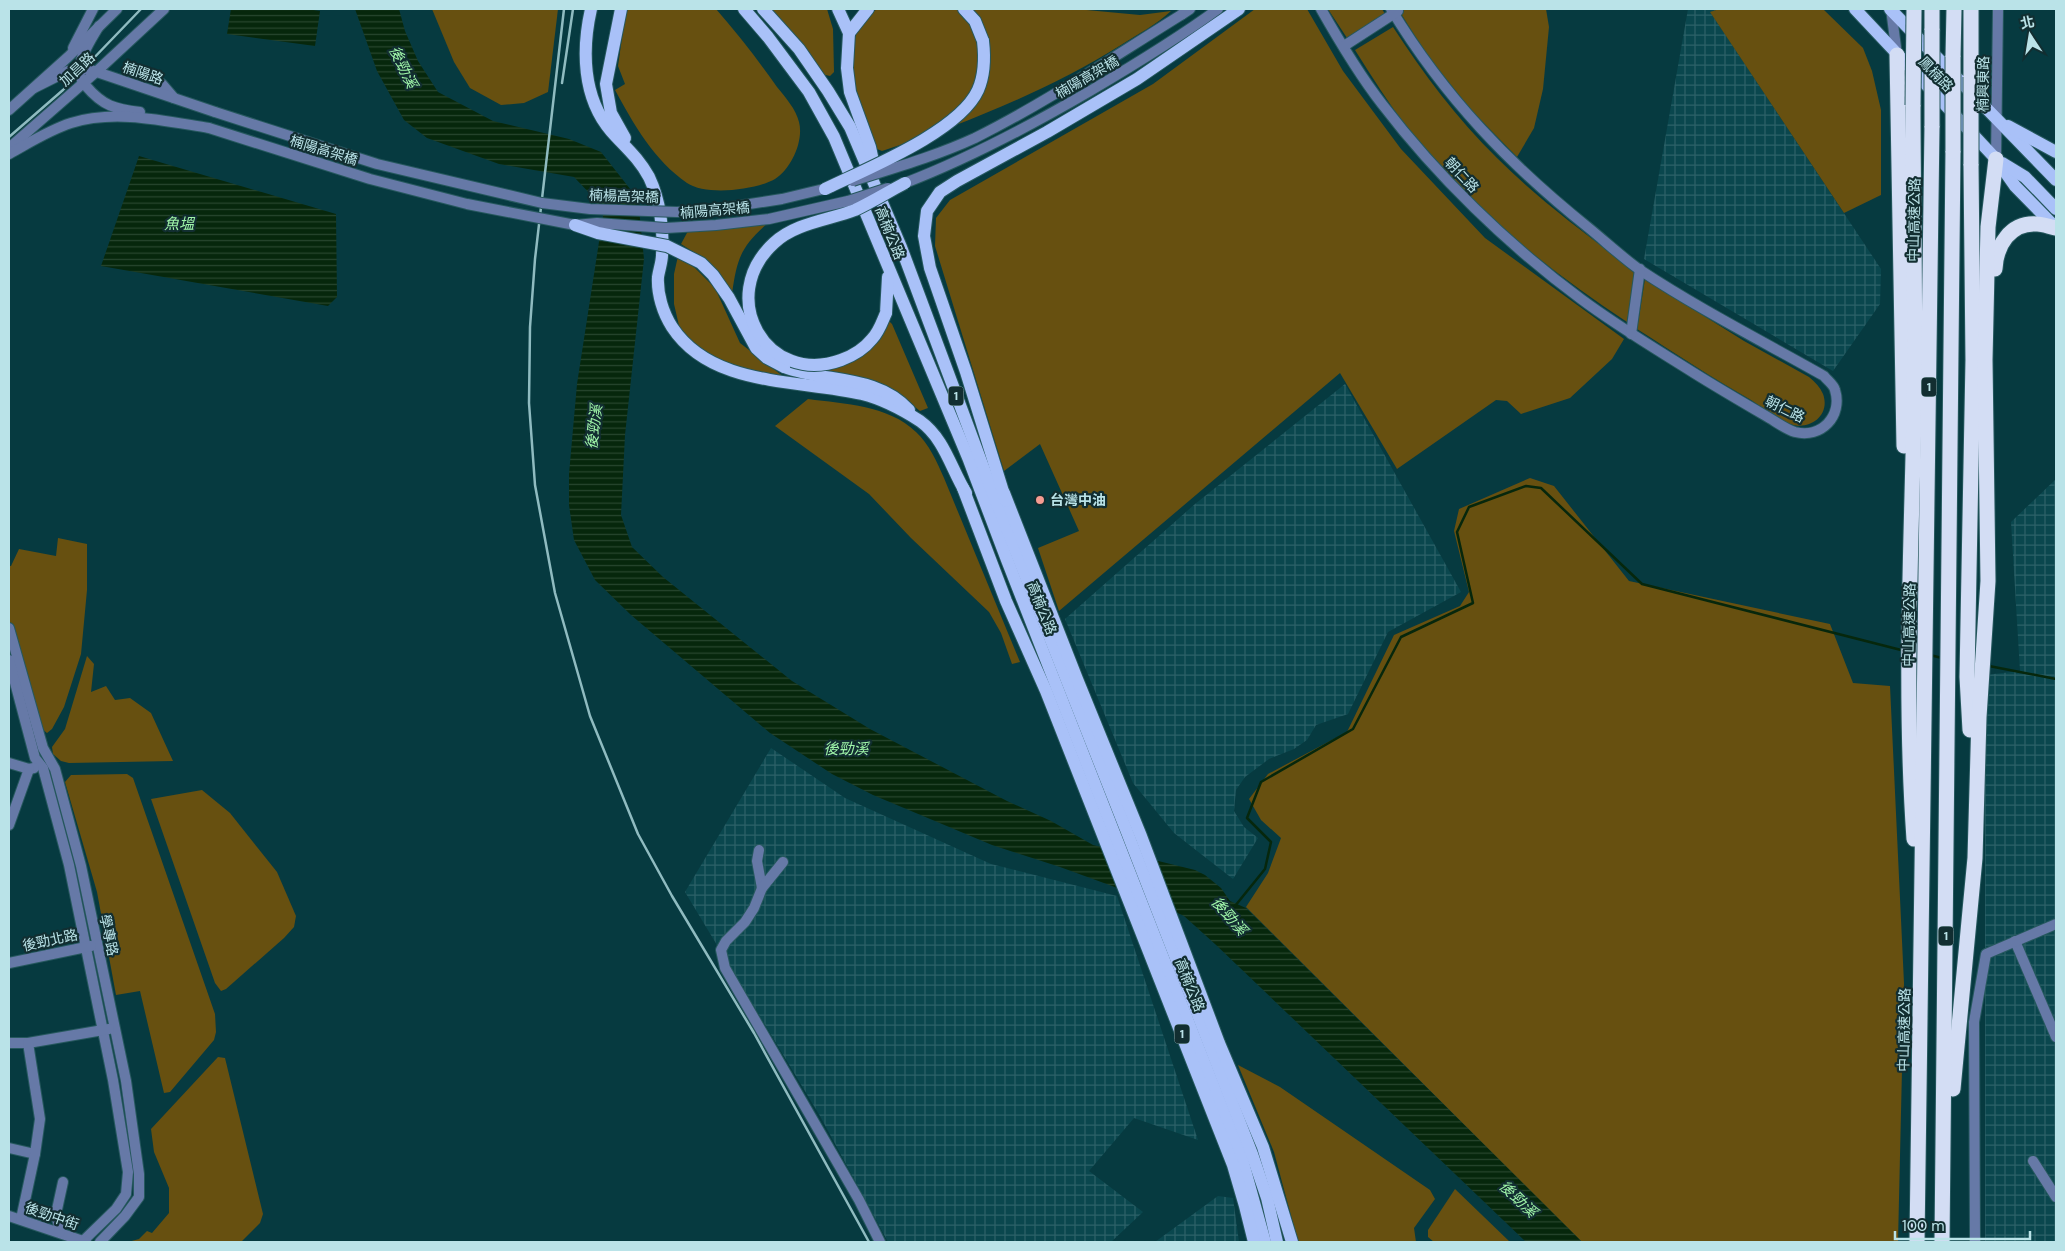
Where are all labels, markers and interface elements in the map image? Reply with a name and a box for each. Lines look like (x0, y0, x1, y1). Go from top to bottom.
north arrow (2005, 10, 2055, 60)
text: 北 (2019, 12, 2036, 33)
water label: 後勁溪 (384, 42, 423, 93)
street label: 加昌路 (56, 48, 98, 90)
street label: 楠陽高架橋 (1052, 52, 1122, 102)
street label: 鳳楠路 (1915, 53, 1957, 95)
street label: 楠興東路 (1974, 56, 1992, 112)
street label: 楠陽路 (120, 58, 166, 88)
street label: 楠陽高架橋 (288, 131, 360, 169)
street label: 朝仁路 (1441, 154, 1483, 196)
street label: 中山高速公路 (1904, 178, 1924, 262)
street label: 楠楊高架橋 (589, 186, 659, 206)
street label: 楠陽高架橋 (679, 198, 751, 222)
street label: 高楠公路 (871, 204, 909, 262)
water label: 魚塭 (164, 214, 196, 234)
road number: 1 (1922, 378, 1936, 397)
road number: 1 (948, 386, 964, 406)
street label: 朝仁路 (1762, 392, 1808, 426)
water label: 後勁溪 (581, 401, 607, 451)
place label: 台灣中油 (1050, 491, 1106, 509)
marker: 台灣中油 (1034, 494, 1046, 506)
street label: 高楠公路 (1023, 579, 1061, 637)
street label: 中山高速公路 (1899, 583, 1919, 667)
water label: 後勁溪 (823, 739, 870, 759)
water label: 後勁溪 (1207, 892, 1253, 941)
street label: 學專路 (96, 913, 122, 957)
street label: 後勁北路 (21, 925, 79, 955)
road number: 1 (1938, 926, 1954, 946)
street label: 高楠公路 (1171, 956, 1209, 1014)
street label: 中山高速公路 (1894, 988, 1914, 1072)
road number: 1 (1174, 1024, 1190, 1044)
water label: 後勁溪 (1495, 1176, 1543, 1223)
street label: 後勁中街 (23, 1198, 81, 1234)
scale bar (1895, 1208, 2030, 1240)
text: 100 m (1902, 1216, 1945, 1236)

